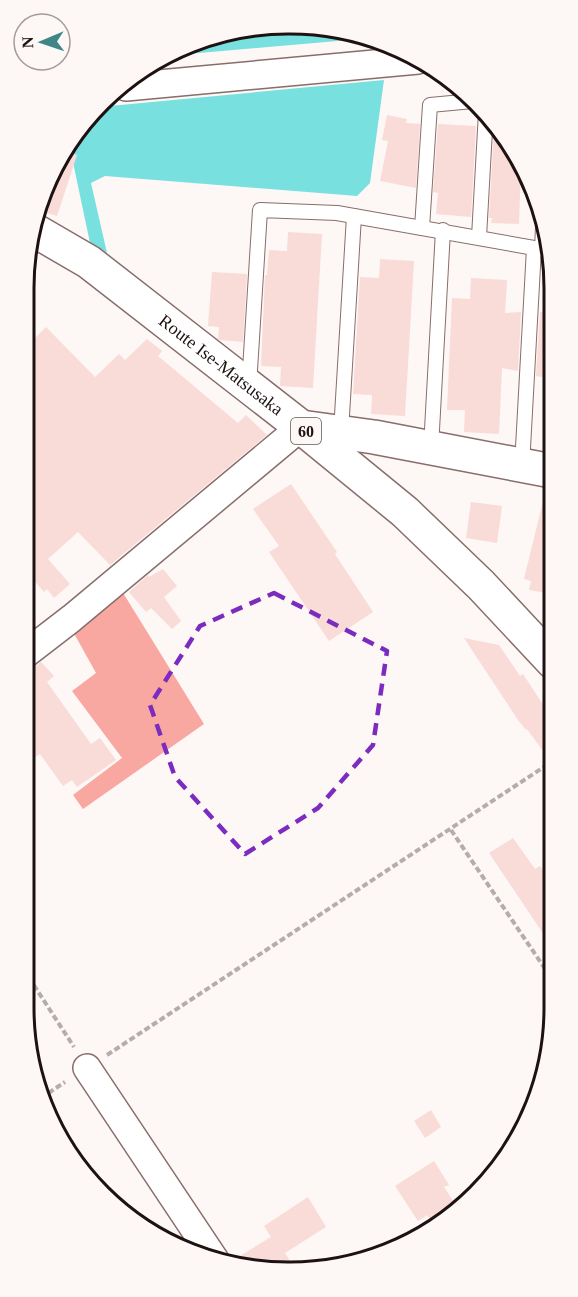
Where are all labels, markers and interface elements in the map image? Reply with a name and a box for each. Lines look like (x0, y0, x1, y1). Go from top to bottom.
north arrow (12, 12, 72, 72)
text: N (19, 36, 36, 49)
street label: Route Ise-Matsusaka (155, 310, 287, 419)
road number: 60 (291, 418, 321, 444)

